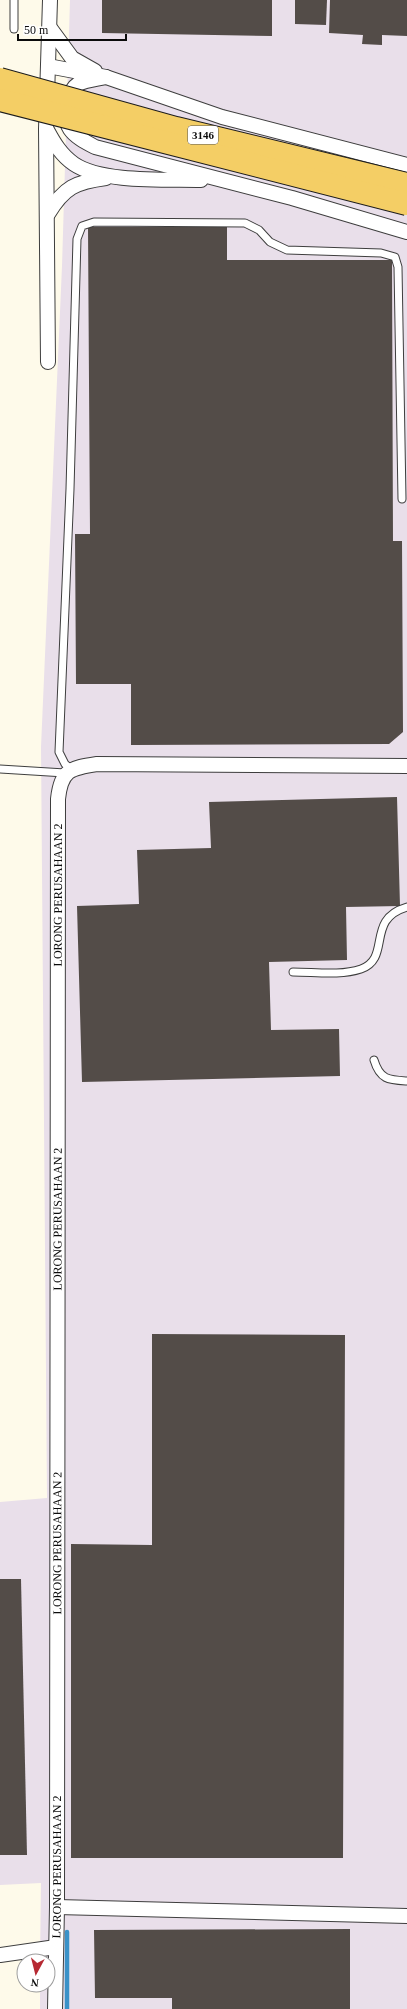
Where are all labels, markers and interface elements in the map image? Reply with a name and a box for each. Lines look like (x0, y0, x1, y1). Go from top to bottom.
scale bar (18, 16, 126, 42)
text: 50 m (24, 23, 49, 37)
road number: 3146 (188, 126, 218, 144)
street label: LORONG PERUSAHAAN 2 (51, 824, 65, 966)
street label: LORONG PERUSAHAAN 2 (51, 1148, 65, 1290)
street label: LORONG PERUSAHAAN 2 (50, 1472, 64, 1614)
street label: LORONG PERUSAHAAN 2 (49, 1796, 64, 1939)
north arrow (16, 1953, 56, 1993)
text: N (30, 1976, 39, 1989)

